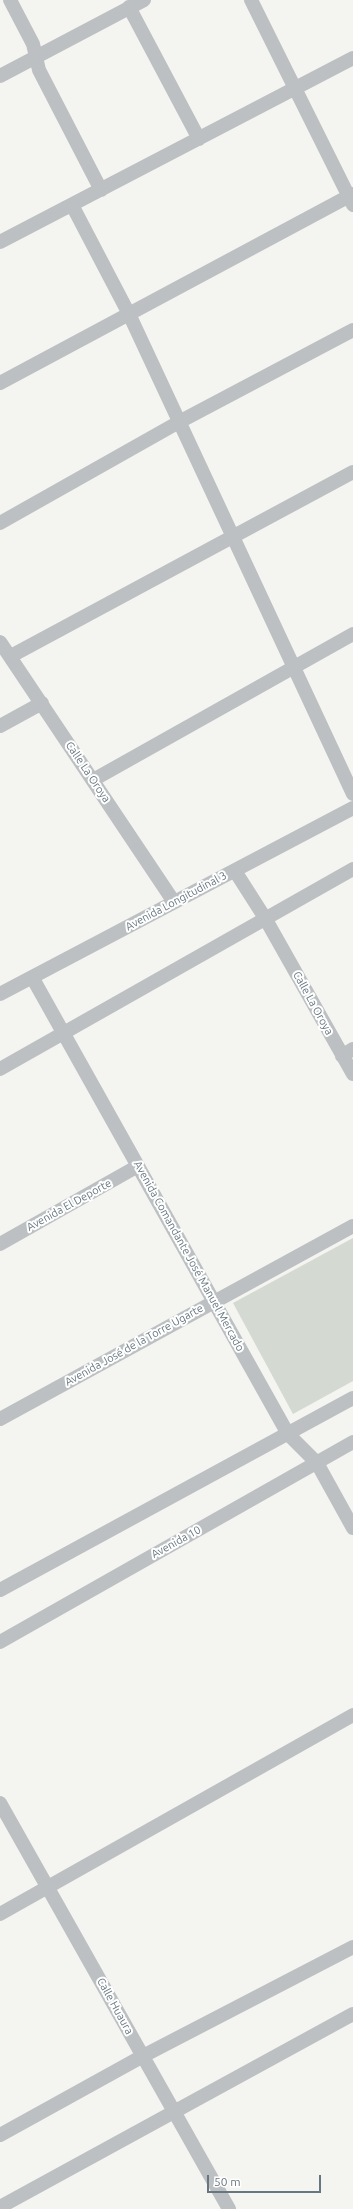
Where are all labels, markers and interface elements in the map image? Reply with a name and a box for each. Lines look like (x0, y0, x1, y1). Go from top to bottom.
street label: Calle La Oroya (63, 739, 113, 805)
street label: Avenida Longitudinal 3 (123, 869, 229, 933)
street label: Calle La Oroya (290, 969, 336, 1037)
street label: Avenida Comandante José Manuel Mercado (131, 1158, 247, 1354)
street label: Avenida El Deporte (24, 1176, 114, 1234)
street label: Avenida José de la Torre Ugarte (62, 1301, 206, 1389)
street label: Avenida 10 (149, 1523, 203, 1561)
street label: Calle Huaura (94, 1975, 136, 2037)
scale bar (209, 2167, 323, 2193)
text: 50 m (214, 2175, 241, 2188)

